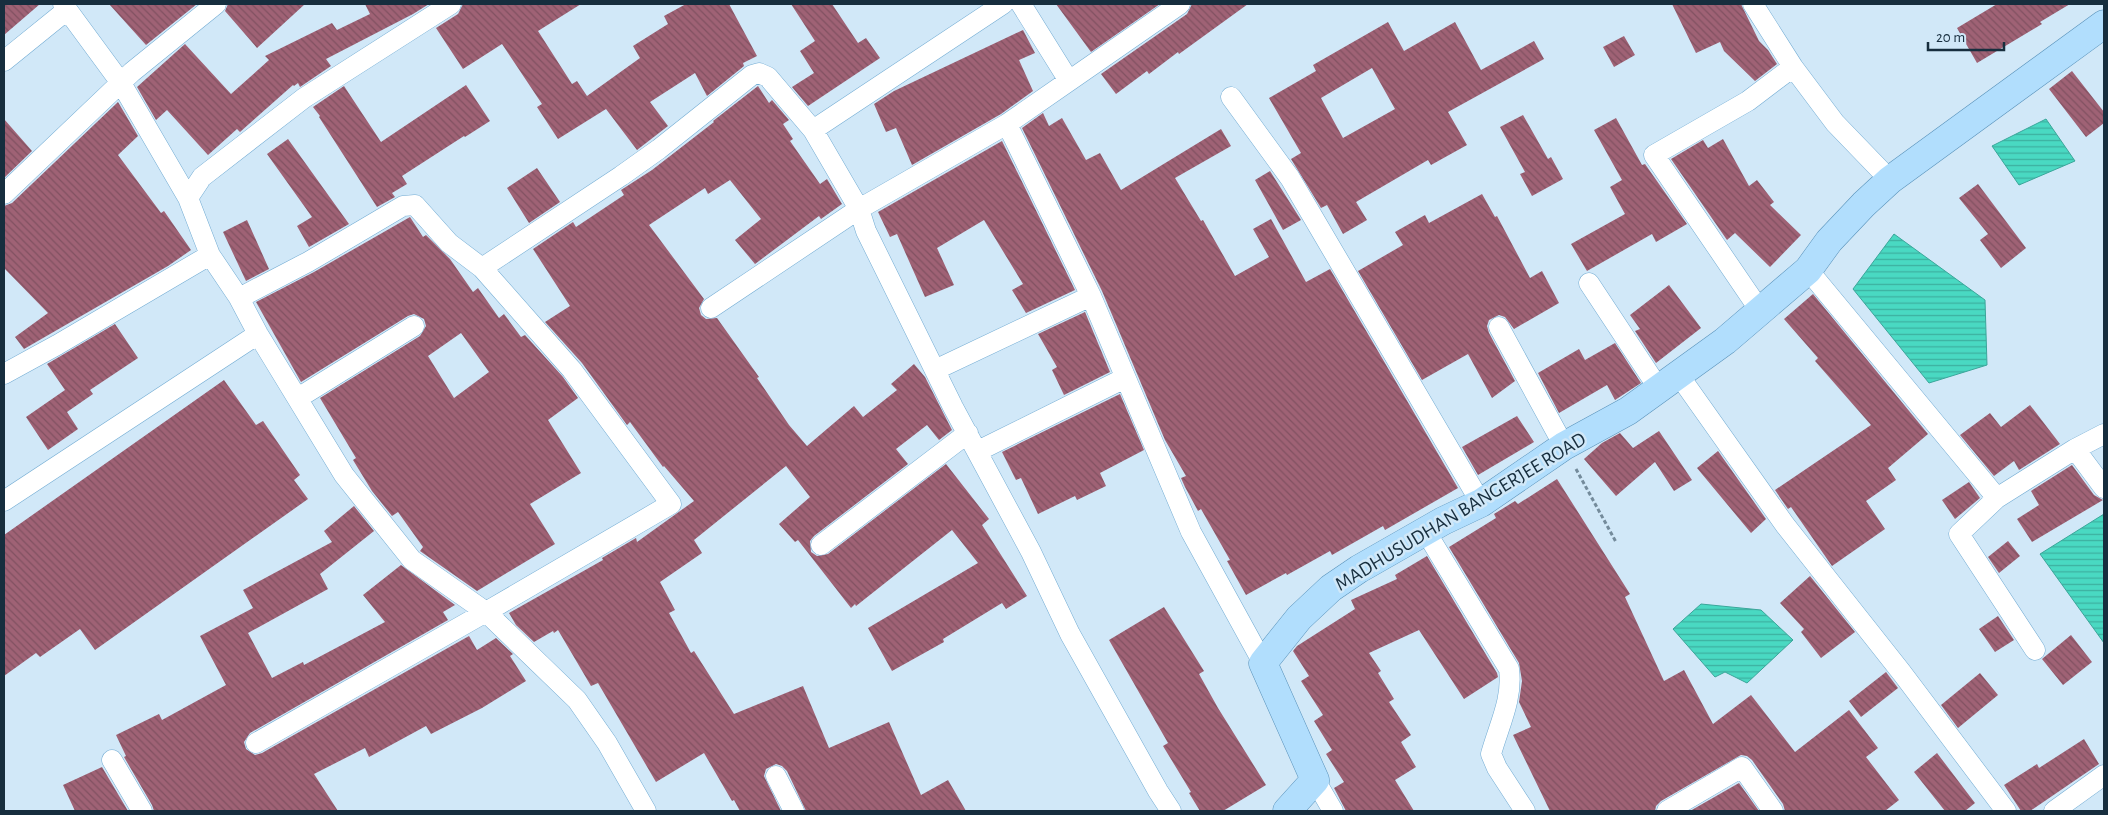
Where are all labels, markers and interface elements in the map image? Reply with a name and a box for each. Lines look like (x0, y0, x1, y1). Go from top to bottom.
scale bar (1928, 20, 2004, 52)
text: 20 m (1936, 30, 1965, 45)
street label: MADHUSUDHAN BANGERJEE ROAD (1332, 429, 1589, 595)

